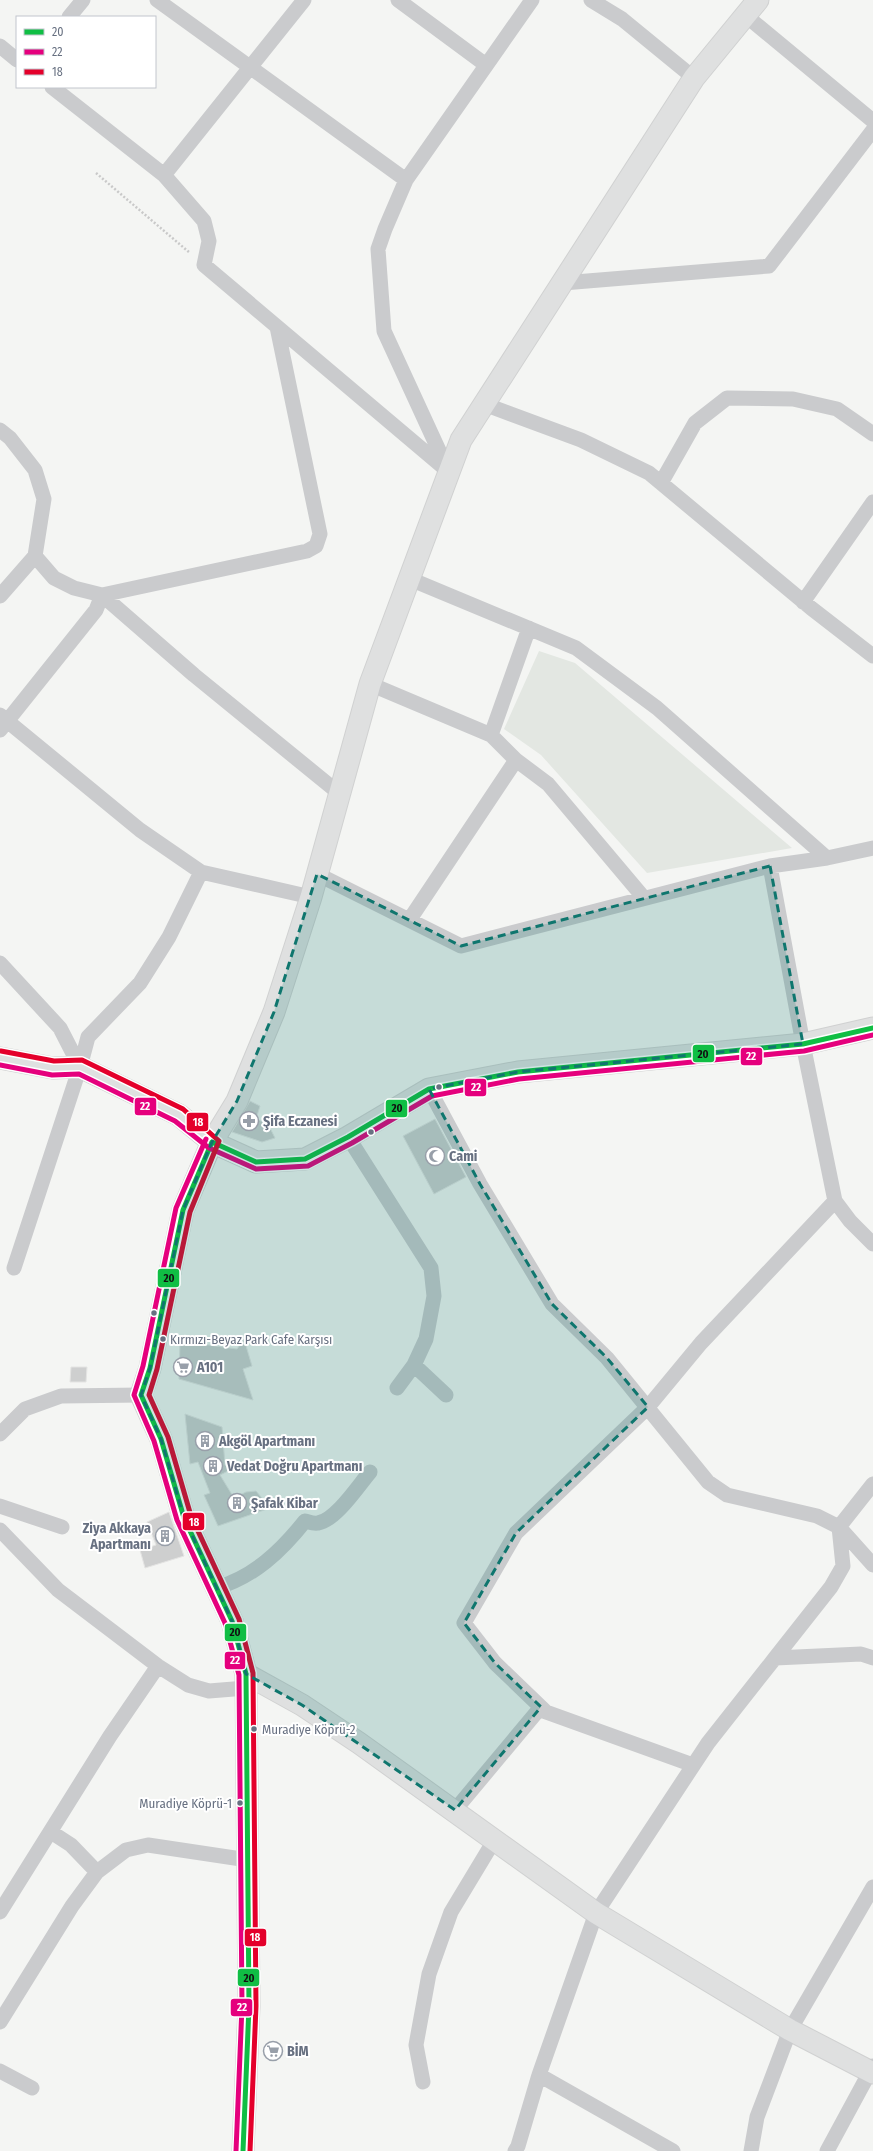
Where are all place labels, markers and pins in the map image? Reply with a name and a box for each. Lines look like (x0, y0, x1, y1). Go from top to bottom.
unlabelled marker (434, 1082, 444, 1092)
pharmacy icon: Şifa Eczanesi (238, 1110, 260, 1132)
place label: Şifa Eczanesi (263, 1113, 338, 1131)
unlabelled marker (366, 1127, 376, 1137)
mosque icon: Cami (424, 1145, 446, 1167)
place label: Cami (449, 1148, 478, 1165)
unlabelled marker (149, 1308, 159, 1318)
place label: Kırmızı-Beyaz Park Cafe Karşısı (170, 1332, 332, 1347)
marker: Kırmızı-Beyaz Park Cafe Karşısı (158, 1334, 168, 1344)
supermarket icon: A101 (172, 1356, 194, 1378)
place label: A101 (196, 1359, 223, 1376)
building icon: Akgöl Apartmanı (194, 1430, 216, 1452)
place label: Akgöl Apartmanı (218, 1433, 315, 1450)
building icon: Vedat Doğru Apartmanı (202, 1455, 224, 1477)
place label: Vedat Doğru Apartmanı (226, 1458, 362, 1475)
building icon: Şafak Kibar (226, 1492, 248, 1514)
place label: Şafak Kibar (251, 1495, 319, 1513)
place label: Ziya Akkaya Apartmanı (82, 1520, 151, 1553)
building icon: Ziya Akkaya Apartmanı (154, 1525, 176, 1547)
place label: Muradiye Köprü-2 (262, 1722, 356, 1737)
marker: Muradiye Köprü-2 (249, 1724, 259, 1734)
place label: Muradiye Köprü-1 (139, 1796, 232, 1811)
marker: Muradiye Köprü-1 (235, 1798, 245, 1808)
supermarket icon: BİM (262, 2040, 284, 2062)
place label: BİM (287, 2042, 309, 2060)

